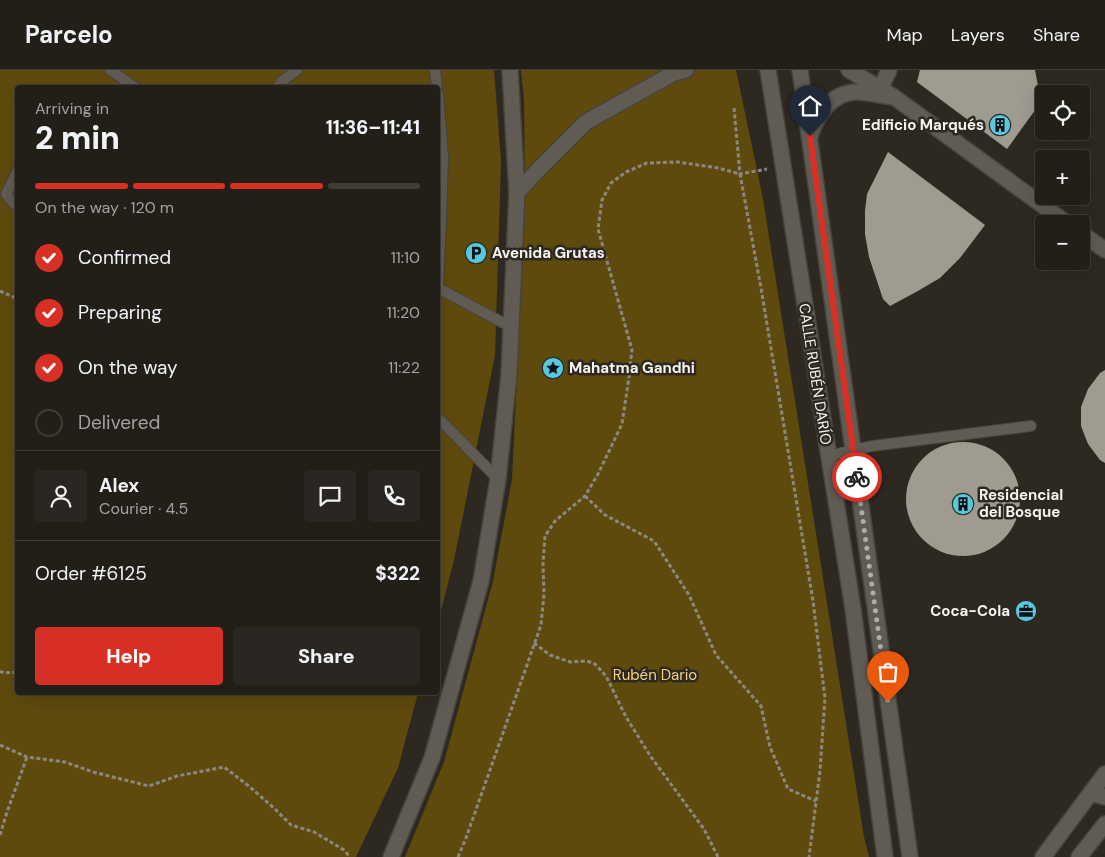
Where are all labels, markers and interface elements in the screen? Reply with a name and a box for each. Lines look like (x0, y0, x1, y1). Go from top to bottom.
text: Parcelo (25, 19, 113, 50)
text: Map (887, 23, 923, 47)
text: Layers (951, 23, 1005, 47)
text: Share (1033, 23, 1080, 47)
pin (789, 85, 831, 136)
map controls (1035, 85, 1090, 270)
button: locate (1035, 85, 1090, 140)
icon: home (796, 92, 824, 120)
text: Arriving in (35, 98, 109, 119)
building icon: Edificio Marqués (988, 113, 1012, 137)
text: 11:36–11:41 (326, 115, 420, 140)
place label: Edificio Marqués (862, 115, 984, 135)
text: 2 min (35, 117, 120, 159)
button: + (1035, 150, 1090, 205)
text: On the way · 120 m (35, 197, 174, 218)
button: − (1035, 215, 1090, 270)
parking icon: Avenida Grutas (464, 241, 488, 265)
place label: Avenida Grutas (492, 243, 605, 263)
icon: check (35, 244, 63, 272)
text: Confirmed (78, 245, 171, 270)
text: 11:10 (391, 247, 420, 268)
icon: check (35, 299, 63, 327)
text: Preparing (78, 300, 162, 325)
text: 11:20 (387, 302, 420, 323)
street label: CALLE RUBÉN DARÍO (794, 302, 836, 446)
icon: check (35, 354, 63, 382)
text: On the way (78, 355, 178, 380)
place icon: Mahatma Gandhi (541, 356, 565, 380)
text: 11:22 (388, 357, 420, 378)
place label: Mahatma Gandhi (569, 358, 695, 378)
text: Delivered (78, 410, 160, 435)
courier (832, 452, 882, 502)
icon: bike (843, 463, 871, 491)
button: person (35, 470, 87, 522)
button: chat (304, 470, 356, 522)
button: phone (368, 470, 420, 522)
text: Alex (99, 473, 139, 498)
place label: Residencial del Bosque (979, 485, 1063, 522)
building icon: Residencial del Bosque (951, 492, 975, 516)
text: Courier · 4.5 (99, 498, 188, 519)
text: Order #6125 (35, 561, 147, 586)
text: $322 (375, 561, 420, 586)
office icon: Coca-Cola (1014, 599, 1038, 623)
place label: Coca-Cola (930, 601, 1010, 621)
button: Help (35, 627, 223, 685)
button: Share (233, 627, 420, 685)
pin (867, 651, 909, 702)
icon: bag (874, 658, 902, 686)
park label: Rubén Dario (613, 665, 697, 685)

